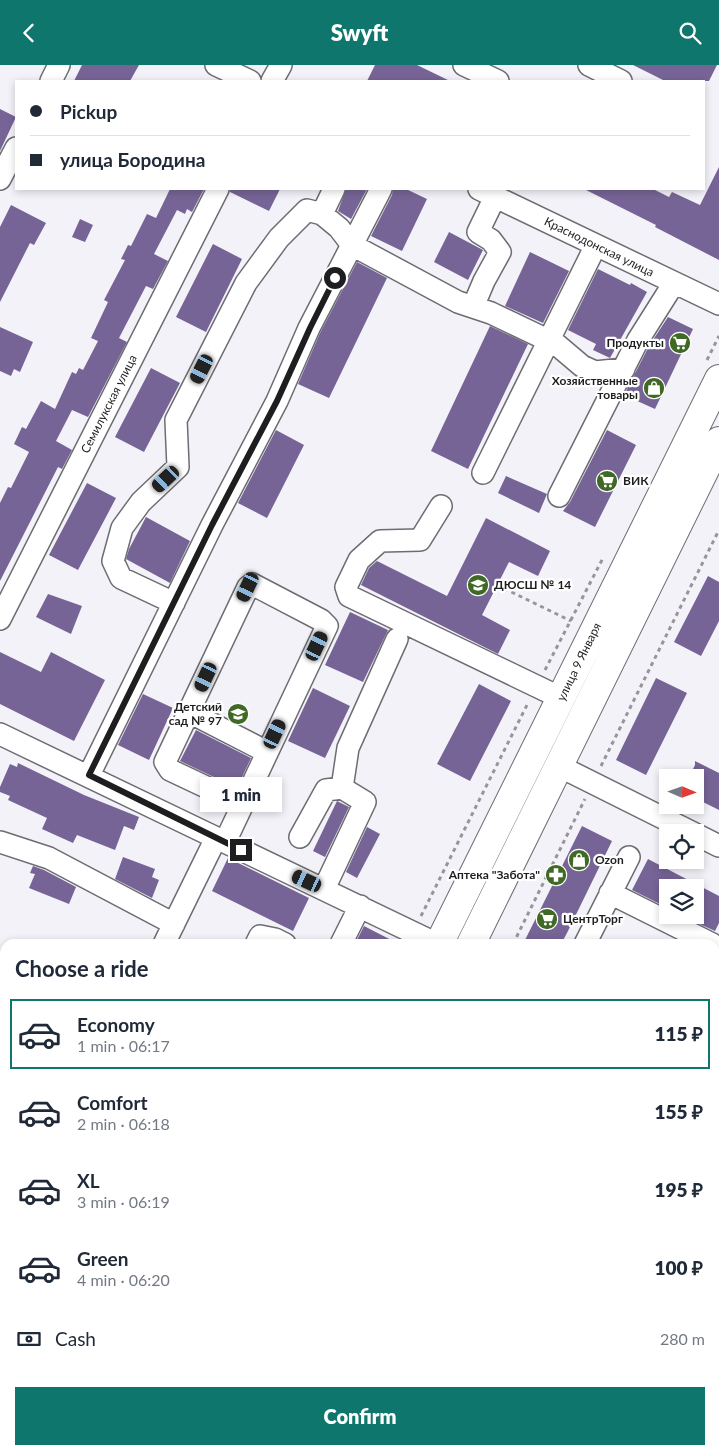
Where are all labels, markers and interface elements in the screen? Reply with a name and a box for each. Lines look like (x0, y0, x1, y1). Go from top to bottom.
icon: back (15, 19, 43, 47)
text: Swyft (331, 19, 388, 46)
icon: search (676, 19, 704, 47)
text: Pickup (60, 100, 117, 123)
text: улица Бородина (60, 148, 205, 171)
street label: Краснодонская улица (542, 213, 657, 280)
route start (324, 267, 346, 289)
supermarket icon: Продукты (668, 331, 692, 355)
place label: Продукты (606, 335, 664, 350)
street label: Семилукская улица (77, 352, 140, 455)
car (188, 352, 215, 386)
place label: Хозяйственные товары (552, 373, 639, 402)
shop icon: Хозяйственные товары (642, 376, 666, 400)
car (149, 463, 182, 495)
supermarket icon: ВИК (595, 469, 619, 493)
place label: ВИК (623, 473, 649, 488)
car (234, 570, 261, 604)
school or university icon: ДЮСШ № 14 (466, 573, 490, 597)
place label: ДЮСШ № 14 (494, 577, 571, 592)
street label: улица 9 Января (553, 620, 604, 703)
car (303, 629, 330, 663)
car (192, 660, 219, 694)
place label: Детский сад № 97 (169, 699, 222, 728)
school or university icon: Детский сад № 97 (226, 702, 250, 726)
car (261, 717, 288, 751)
north arrow (659, 769, 704, 814)
map controls (659, 769, 704, 924)
callout: 1 min (200, 777, 282, 813)
text: 1 min (221, 785, 261, 804)
button: locate (659, 824, 704, 869)
route end (230, 839, 252, 861)
shop icon: Ozon (567, 848, 591, 872)
place label: Ozon (595, 852, 624, 867)
pharmacy icon: Аптека "Забота" (544, 863, 568, 887)
place label: Аптека "Забота" (448, 867, 540, 882)
car (290, 868, 323, 894)
button: layers (659, 879, 704, 924)
supermarket icon: ЦентрТорг (535, 907, 559, 931)
place label: ЦентрТорг (563, 911, 623, 926)
text: Choose a ride (15, 955, 149, 982)
icon: car (17, 1012, 62, 1057)
text: Economy (77, 1013, 155, 1036)
text: 115 ₽ (654, 1022, 703, 1045)
text: 1 min · 06:17 (77, 1036, 170, 1055)
icon: car (17, 1090, 62, 1135)
text: Comfort (77, 1091, 148, 1114)
text: 155 ₽ (654, 1100, 703, 1123)
text: 2 min · 06:18 (77, 1114, 170, 1133)
icon: car (17, 1168, 62, 1213)
text: XL (77, 1169, 100, 1192)
text: 195 ₽ (654, 1178, 703, 1201)
text: 3 min · 06:19 (77, 1192, 170, 1211)
icon: car (17, 1246, 62, 1291)
text: Green (77, 1247, 128, 1270)
text: 100 ₽ (654, 1256, 703, 1279)
text: 4 min · 06:20 (77, 1270, 170, 1289)
icon: cash (15, 1325, 43, 1353)
text: Cash (55, 1327, 96, 1350)
text: 280 m (660, 1329, 705, 1348)
button: Confirm (15, 1387, 705, 1445)

